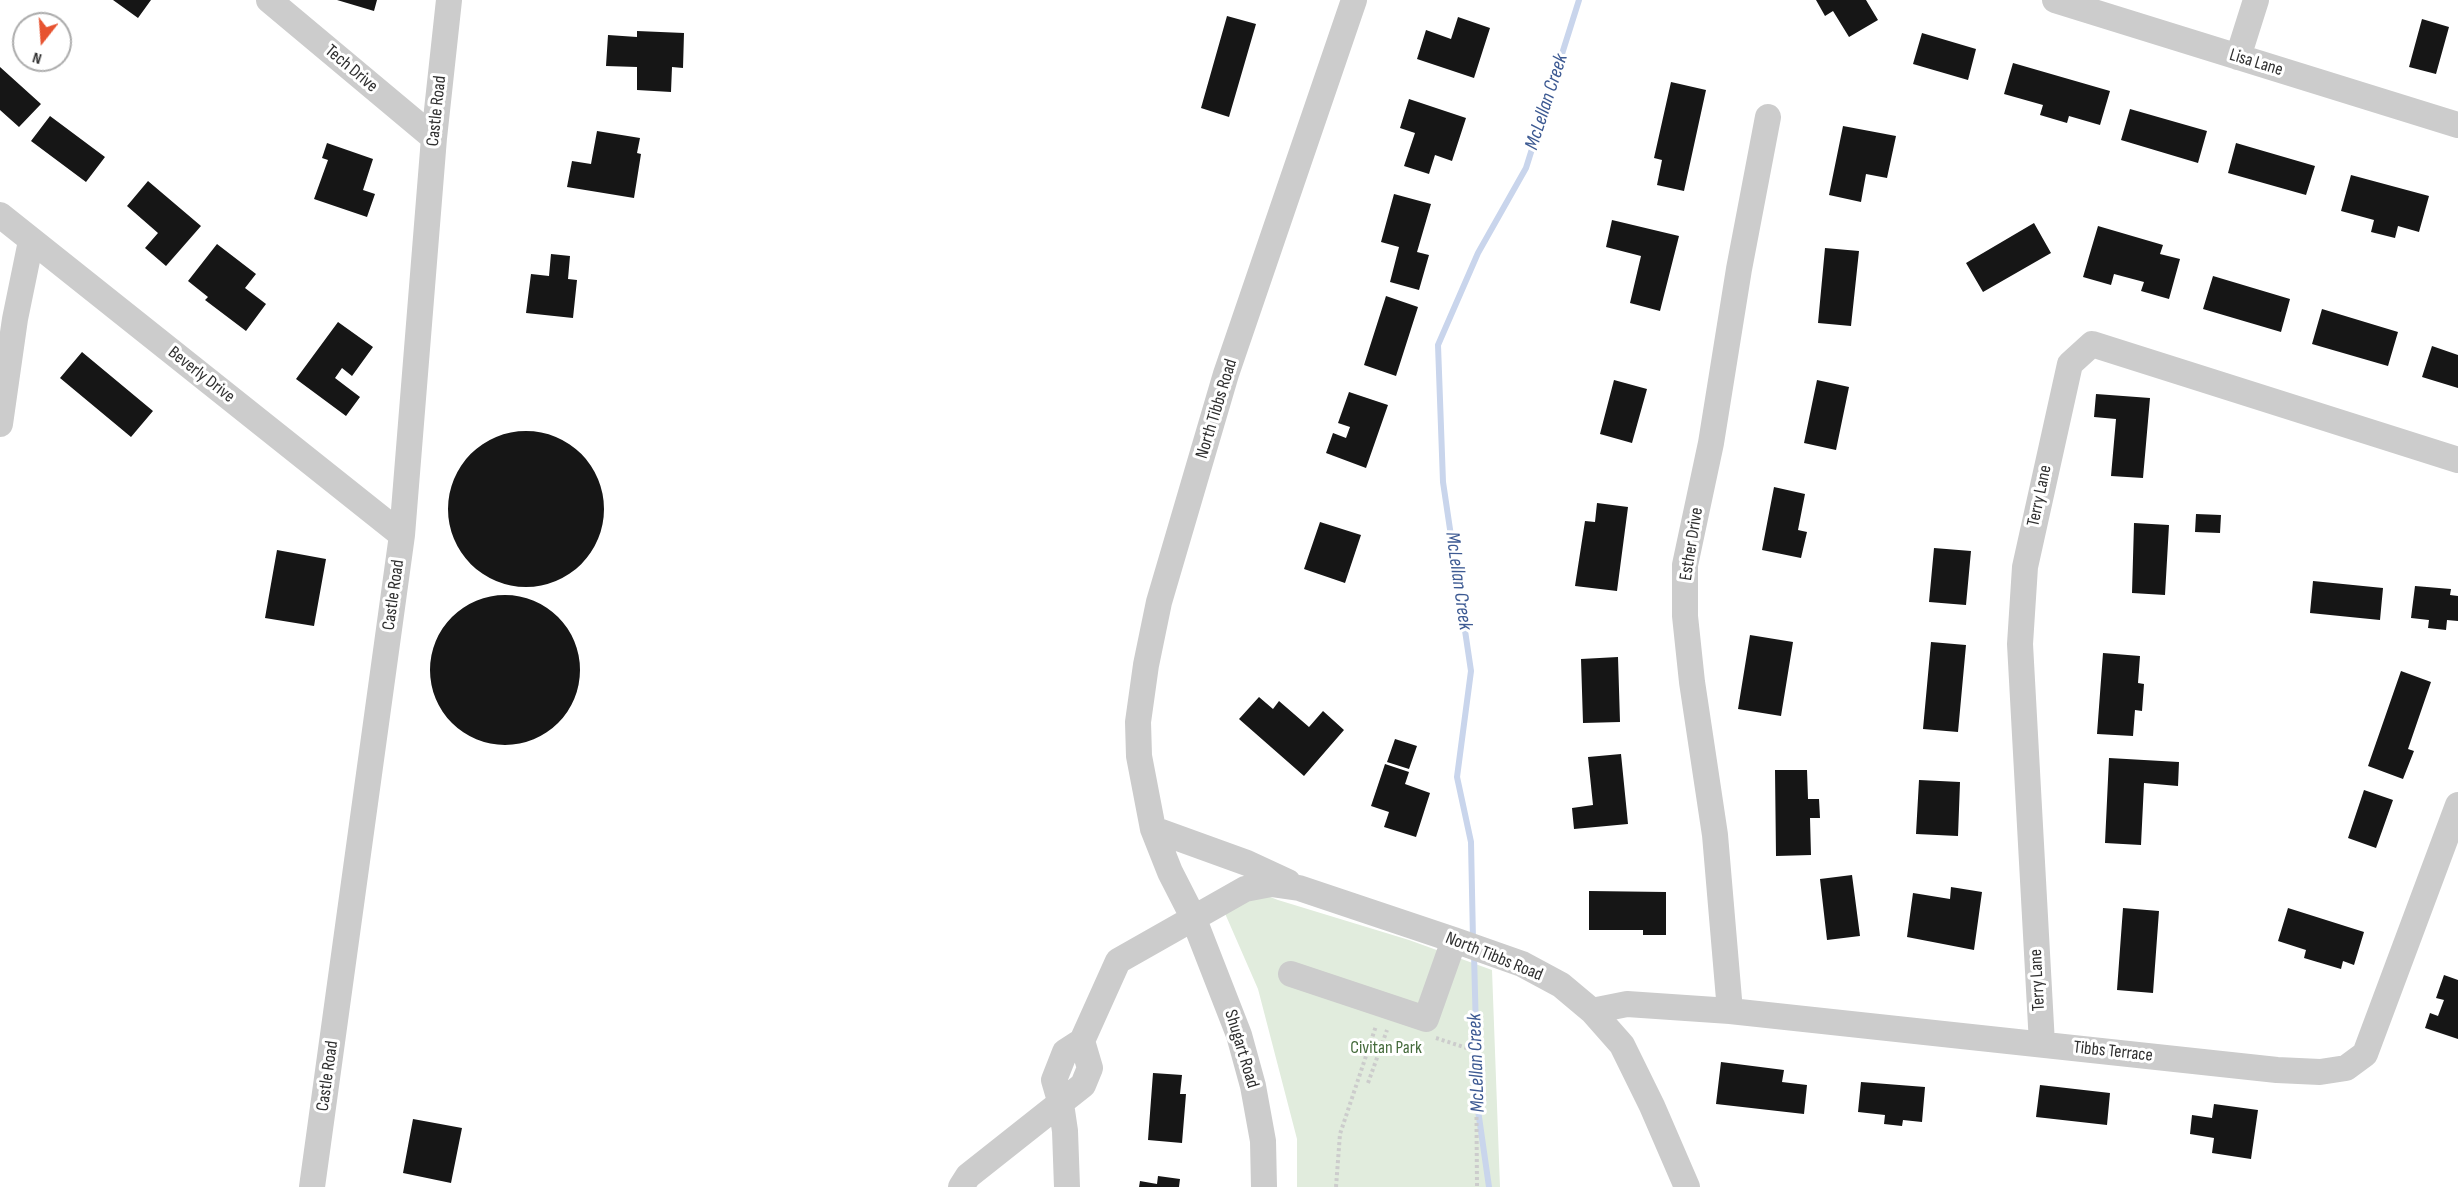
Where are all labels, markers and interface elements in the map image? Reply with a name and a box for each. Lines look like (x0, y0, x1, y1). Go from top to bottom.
north arrow (12, 12, 72, 72)
street label: Tech Drive (320, 41, 382, 97)
street label: Lisa Lane (2227, 45, 2285, 81)
text: N (30, 47, 44, 68)
water label: McLellan Creek (1520, 51, 1574, 153)
street label: Castle Road (423, 75, 451, 147)
street label: Beverly Drive (163, 342, 239, 408)
street label: North Tibbs Road (1192, 357, 1242, 461)
street label: Terry Lane (2023, 463, 2057, 529)
street label: Esther Drive (1676, 506, 1708, 582)
water label: McLellan Creek (1439, 530, 1477, 632)
street label: Castle Road (378, 558, 410, 632)
street label: North Tibbs Road (1442, 928, 1546, 986)
street label: Terry Lane (2026, 948, 2050, 1012)
street label: Shugart Road (1219, 1007, 1263, 1091)
water label: McLellan Creek (1463, 1013, 1491, 1113)
park label: Civitan Park (1350, 1037, 1422, 1059)
street label: Tibbs Terrace (2072, 1037, 2154, 1067)
street label: Castle Road (312, 1039, 344, 1113)

